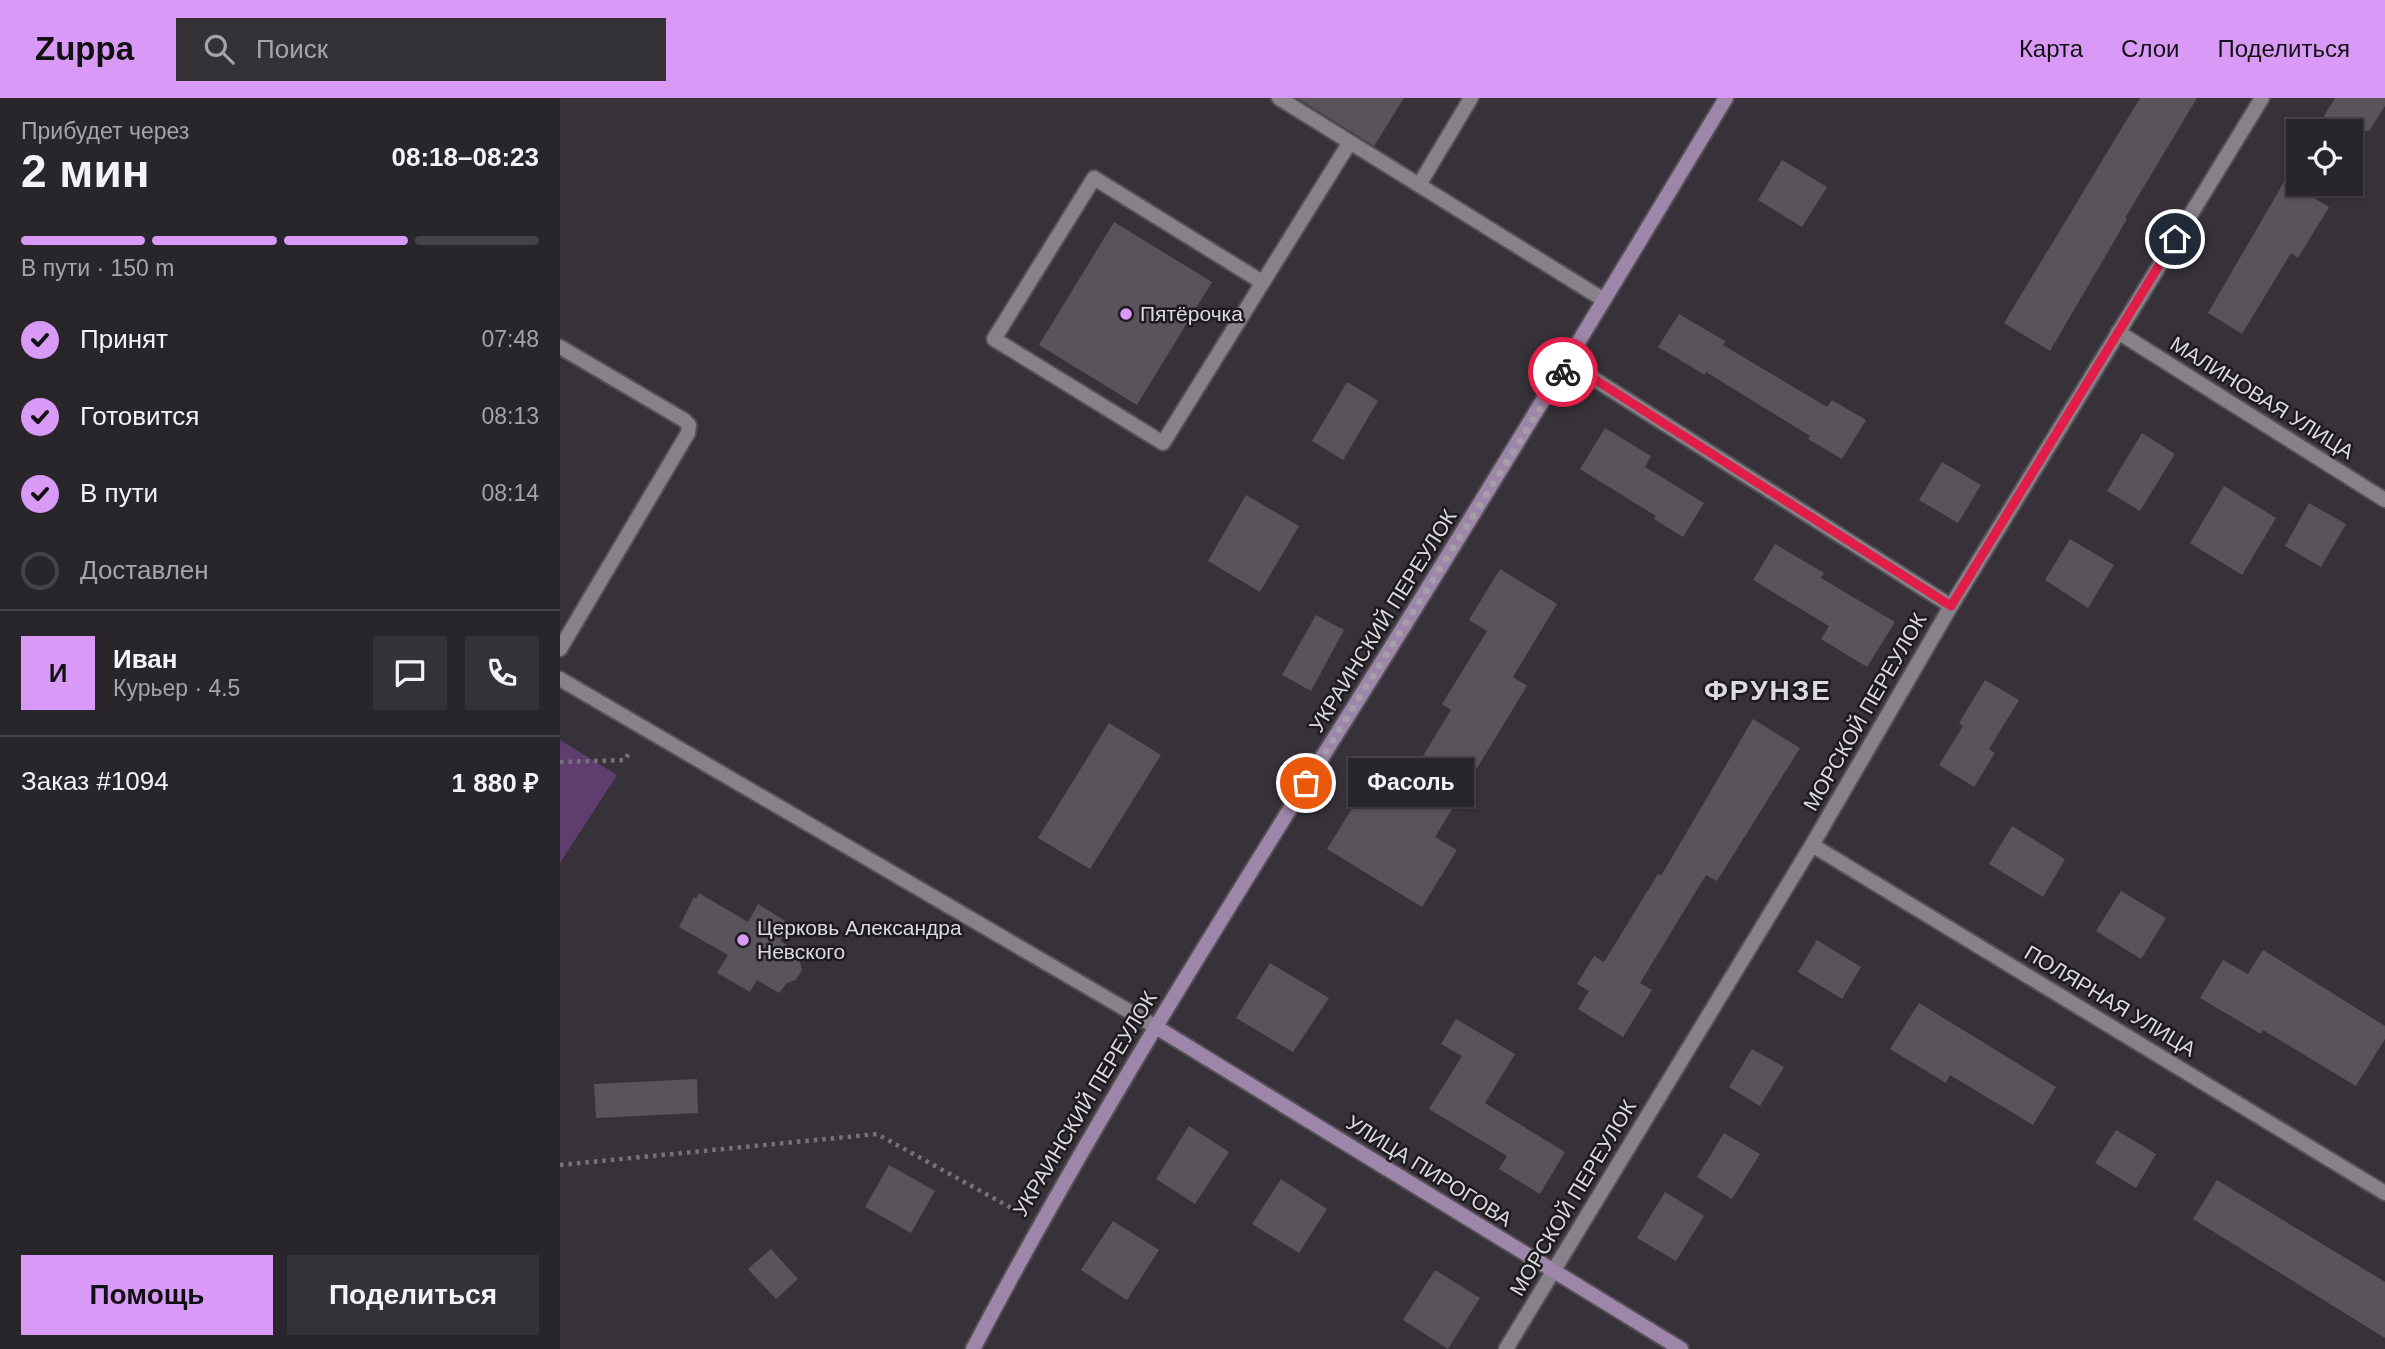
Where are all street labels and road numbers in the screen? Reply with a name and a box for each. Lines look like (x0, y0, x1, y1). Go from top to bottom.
street label: МАЛИНОВАЯ УЛИЦА (2166, 332, 2358, 463)
street label: УКРАИНСКИЙ ПЕРЕУЛОК (1304, 505, 1461, 736)
street label: МОРСКОЙ ПЕРЕУЛОК (1799, 608, 1931, 815)
street label: ПОЛЯРНАЯ УЛИЦА (2021, 940, 2200, 1061)
street label: УКРАИНСКИЙ ПЕРЕУЛОК (1008, 987, 1161, 1220)
street label: МОРСКОЙ ПЕРЕУЛОК (1505, 1095, 1641, 1300)
street label: УЛИЦА ПИРОГОВА (1342, 1110, 1516, 1231)

